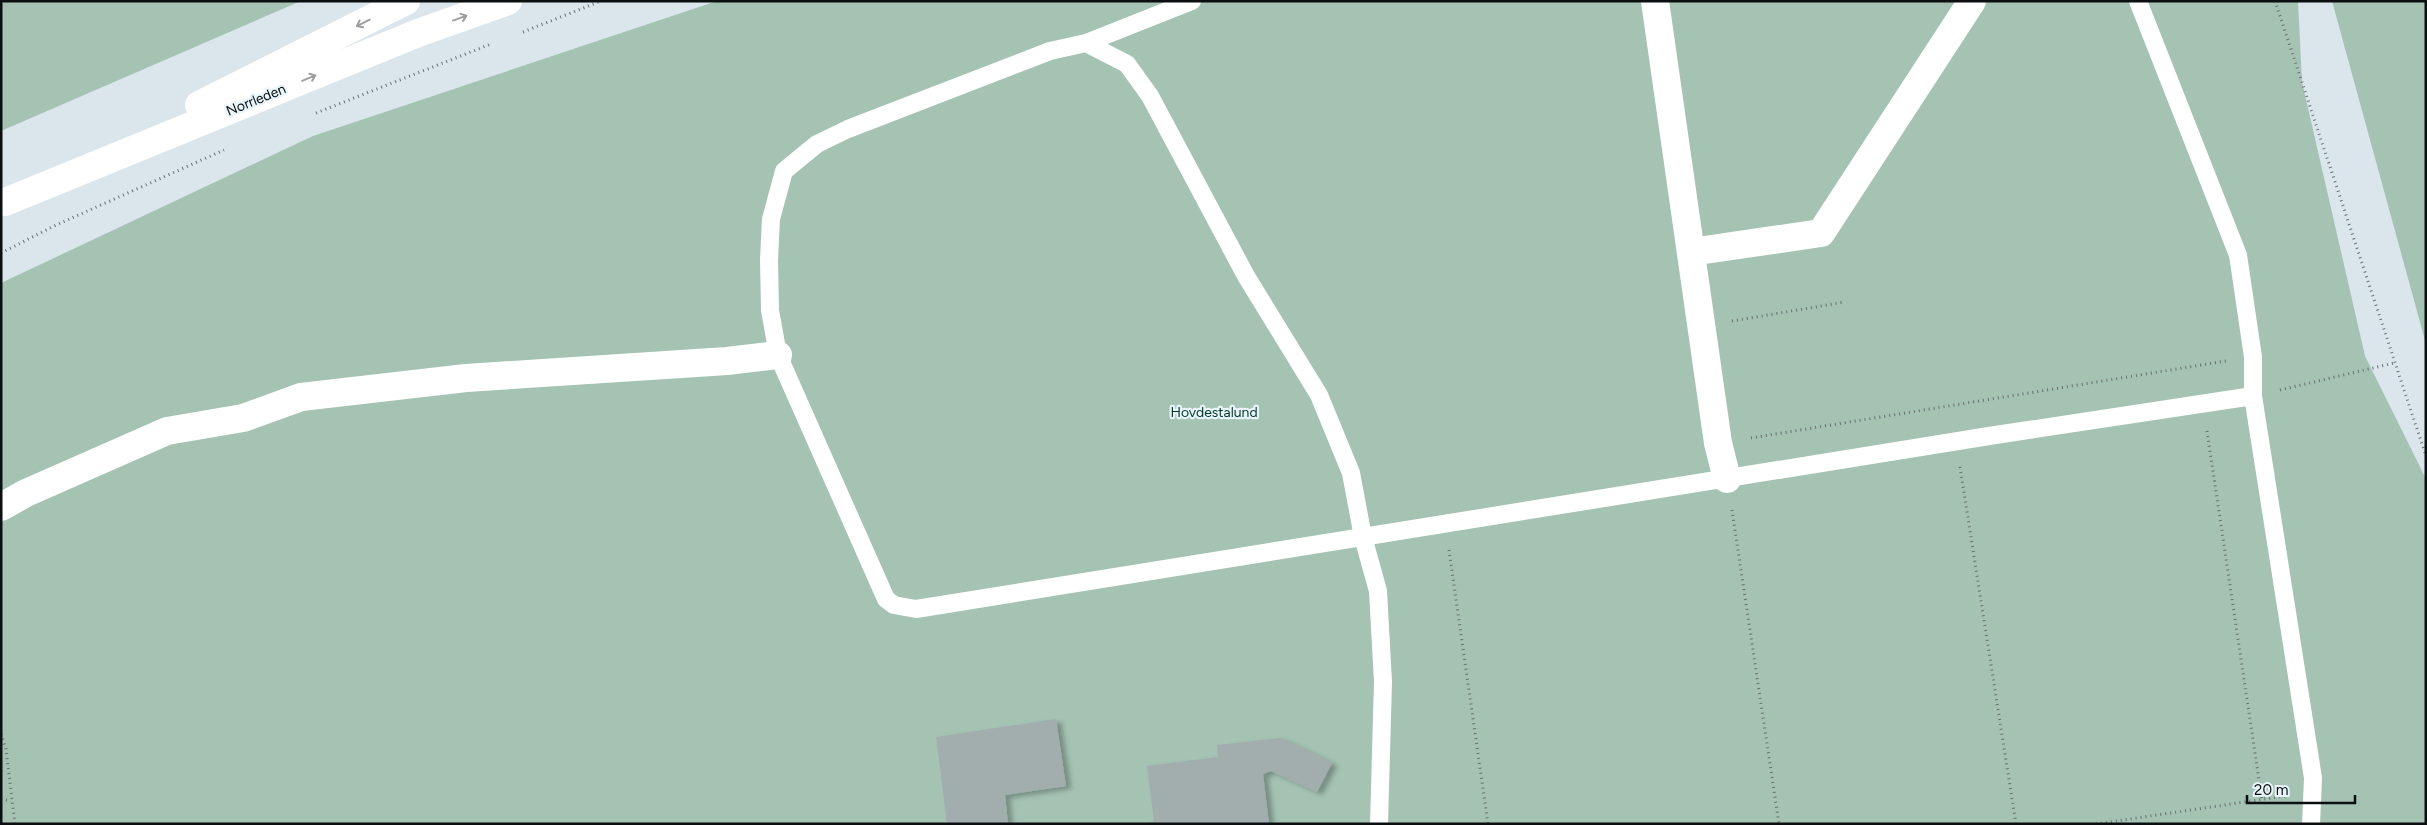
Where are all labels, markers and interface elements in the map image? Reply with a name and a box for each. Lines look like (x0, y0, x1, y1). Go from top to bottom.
one-way arrow (452, 13, 467, 22)
one-way arrow (355, 18, 370, 28)
one-way arrow (301, 72, 316, 82)
street label: Norrleden (224, 80, 288, 120)
park label: Hovdestalund (1170, 404, 1258, 421)
scale bar (2247, 772, 2354, 804)
text: 20 m (2254, 781, 2288, 799)

